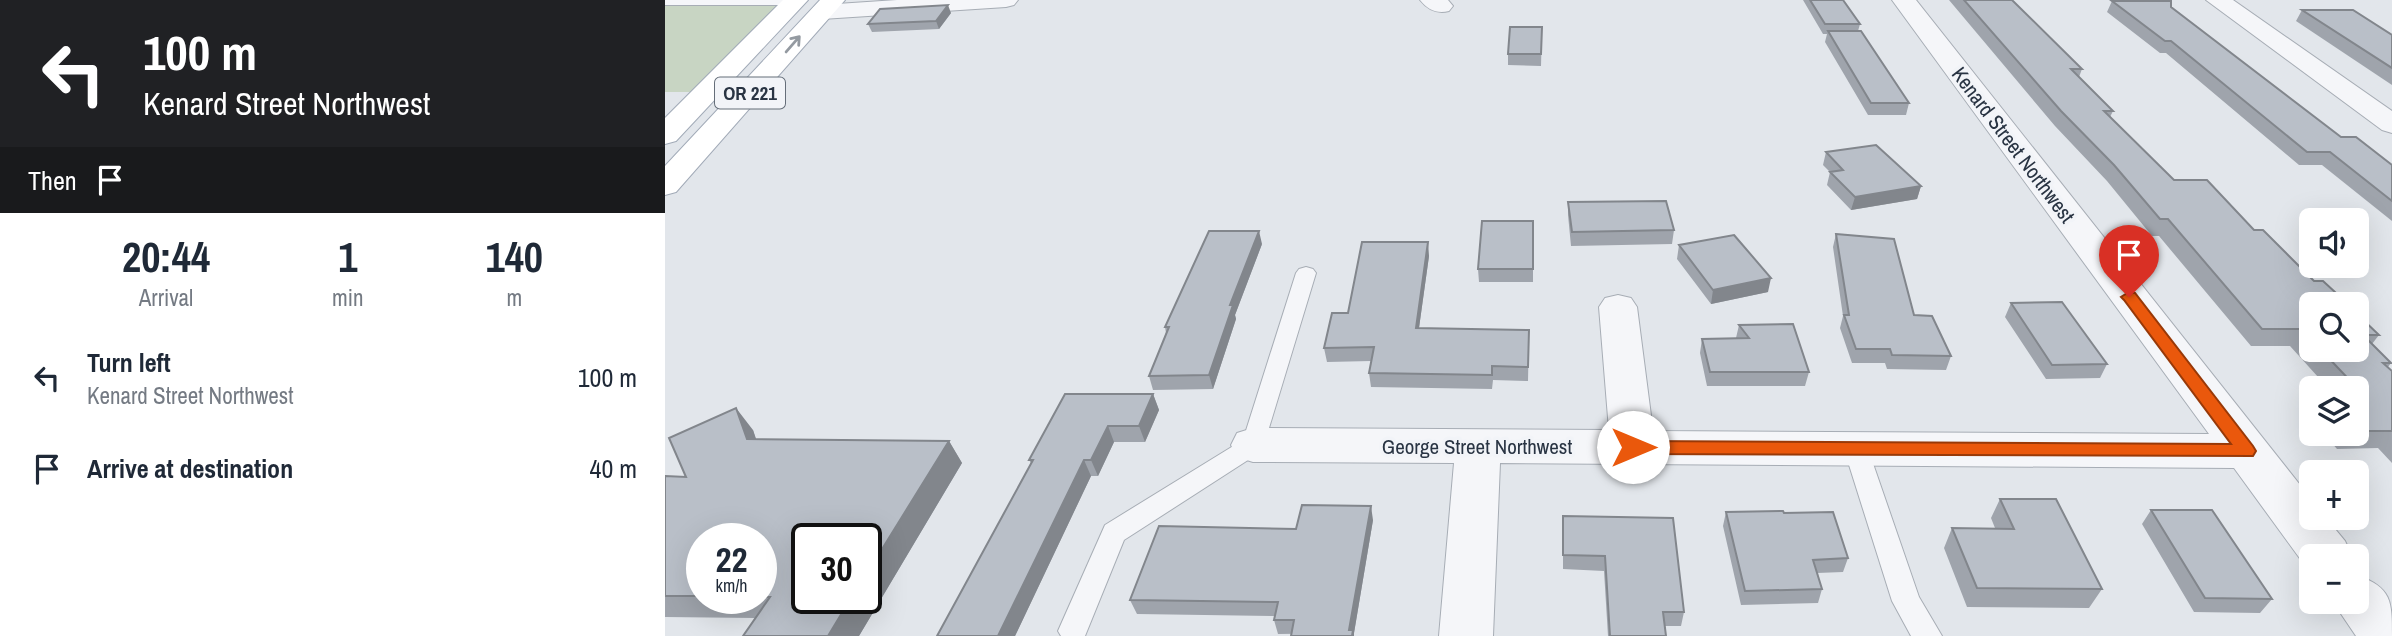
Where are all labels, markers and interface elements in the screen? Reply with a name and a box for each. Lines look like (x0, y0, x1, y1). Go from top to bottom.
text: 100 m (143, 19, 257, 85)
icon: left (28, 28, 119, 119)
one-way arrow (785, 35, 801, 53)
street label: Kenard Street Northwest (1945, 61, 2082, 229)
road number: OR 221 (715, 78, 785, 108)
text: Kenard Street Northwest (143, 82, 430, 125)
icon: arrive (91, 161, 129, 199)
text: Then (28, 163, 77, 198)
map controls (2299, 208, 2369, 614)
button: sound (2299, 208, 2369, 278)
pin (2099, 225, 2159, 297)
text: 20:44 (122, 229, 210, 285)
text: 1 (338, 229, 357, 285)
text: 140 (486, 229, 543, 285)
icon: arrive (2110, 236, 2148, 274)
text: Arrival (139, 282, 193, 313)
text: min (332, 282, 364, 313)
text: m (506, 282, 522, 313)
button: search (2299, 292, 2369, 362)
text: Turn left (87, 345, 171, 380)
icon: left (28, 359, 66, 397)
text: 100 m (578, 360, 637, 395)
button: layers (2299, 376, 2369, 446)
text: Kenard Street Northwest (87, 380, 294, 411)
position arrow (1596, 410, 1670, 484)
street label: George Street Northwest (1382, 432, 1572, 461)
icon: arrive (28, 450, 66, 488)
text: Arrive at destination (87, 451, 293, 486)
text: 40 m (590, 451, 637, 486)
button: + (2299, 460, 2369, 530)
speed limit sign: 30 (791, 523, 882, 614)
text: 22 (716, 536, 747, 583)
button: − (2299, 544, 2369, 614)
text: km/h (716, 573, 748, 598)

